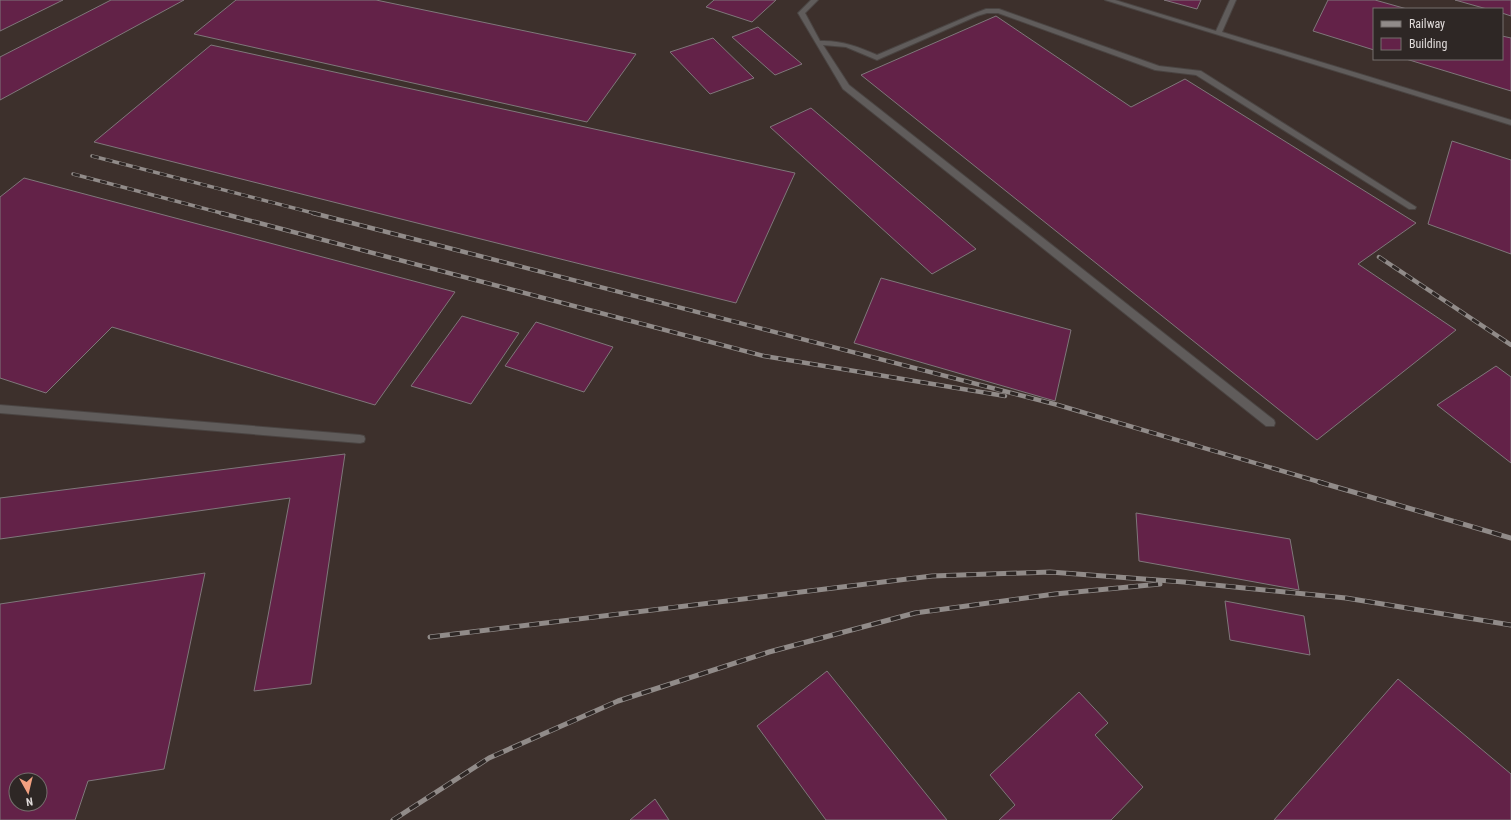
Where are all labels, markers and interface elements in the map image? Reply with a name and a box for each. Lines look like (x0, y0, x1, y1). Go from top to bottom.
legend (1373, 8, 1503, 60)
text: Railway (1409, 17, 1445, 31)
text: Building (1409, 37, 1447, 51)
north arrow (8, 772, 48, 812)
text: N (25, 795, 34, 808)

